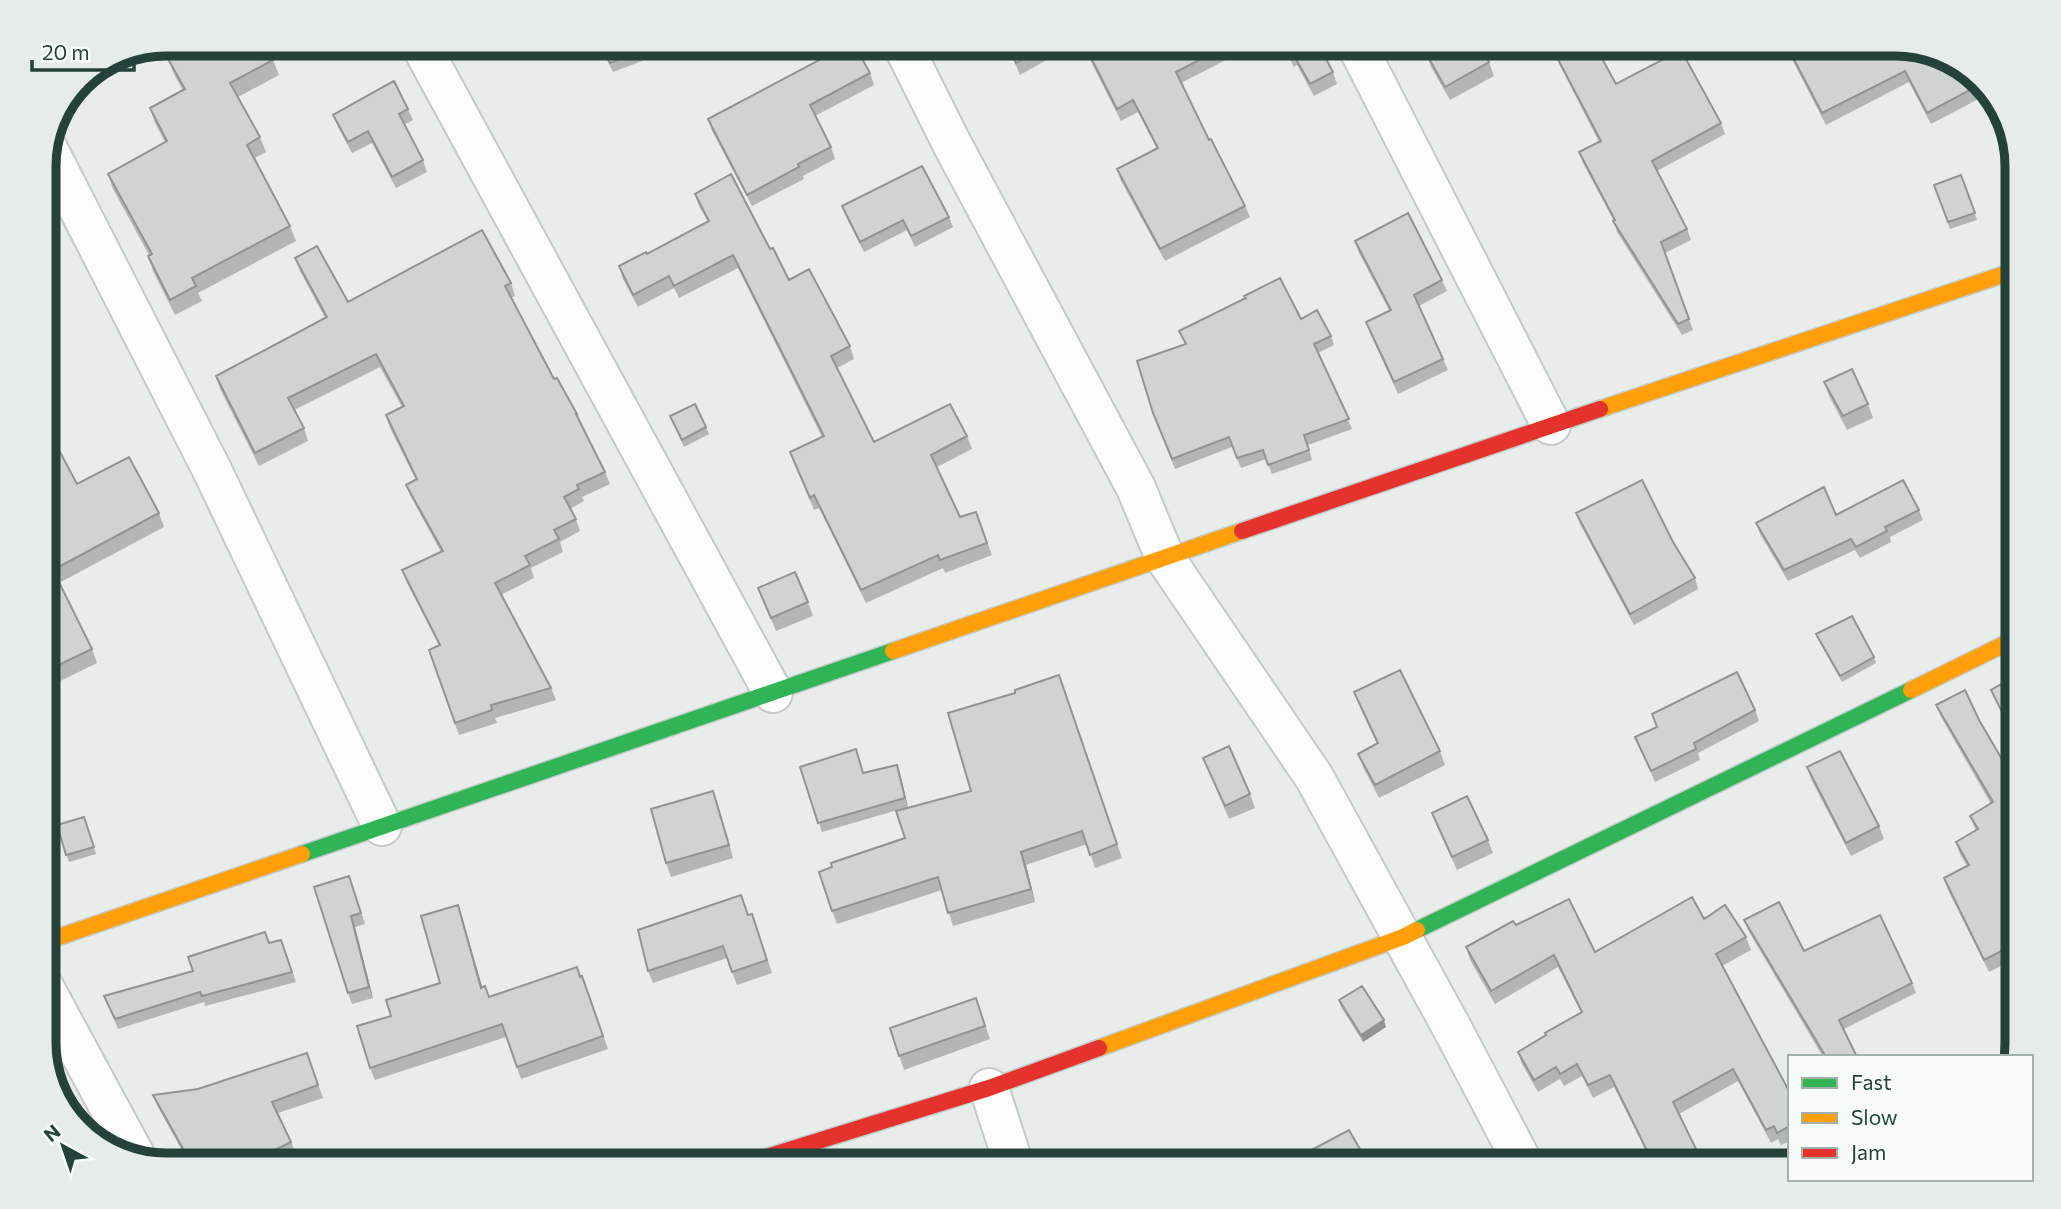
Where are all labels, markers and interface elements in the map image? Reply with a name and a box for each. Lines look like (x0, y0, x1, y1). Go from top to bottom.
scale bar (32, 28, 133, 72)
text: 20 m (42, 39, 90, 64)
legend (1788, 1055, 2033, 1181)
text: Fast (1851, 1069, 1892, 1094)
text: Slow (1851, 1104, 1898, 1129)
north arrow (28, 1111, 98, 1181)
text: N (39, 1119, 65, 1146)
text: Jam (1851, 1139, 1886, 1164)

